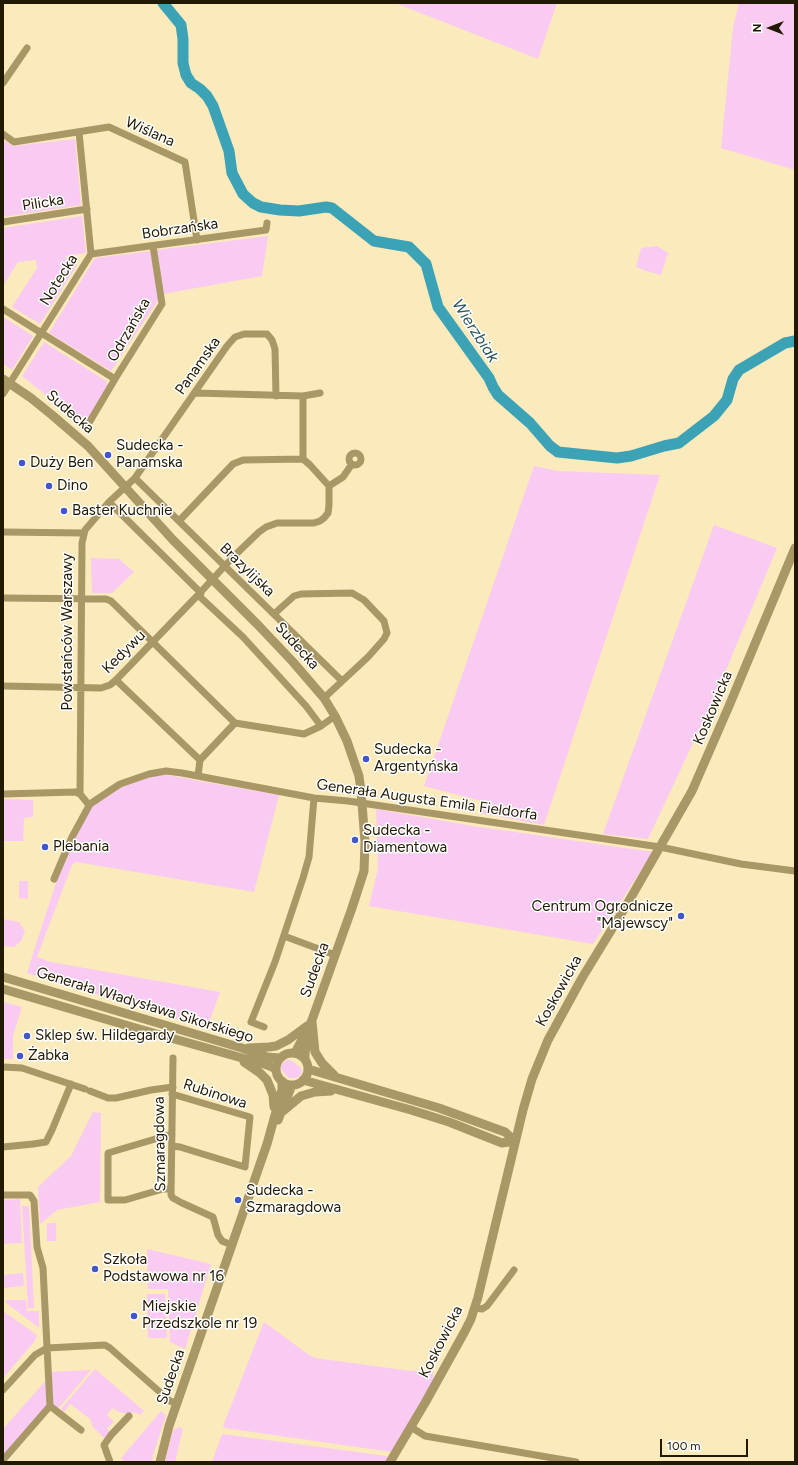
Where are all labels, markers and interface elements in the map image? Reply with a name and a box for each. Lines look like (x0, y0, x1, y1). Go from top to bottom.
north arrow (750, 8, 790, 48)
text: N (751, 24, 764, 32)
street label: Wiślana (123, 113, 177, 151)
street label: Pilicka (21, 191, 65, 215)
street label: Bobrzańska (141, 215, 219, 243)
street label: Notecka (36, 251, 82, 309)
street label: Odrzańska (104, 295, 154, 365)
water label: Wierzbiak (447, 296, 503, 366)
street label: Panamska (171, 334, 225, 398)
street label: Sudecka (42, 386, 98, 438)
place label: Sudecka - Panamska (116, 437, 183, 472)
marker: Sudecka - Panamska (103, 450, 113, 460)
place label: Duży Ben (30, 454, 93, 472)
marker: Duży Ben (17, 458, 27, 468)
place label: Dino (57, 477, 88, 495)
marker: Dino (44, 481, 54, 491)
place label: Baster Kuchnie (72, 502, 172, 520)
marker: Baster Kuchnie (59, 506, 69, 516)
street label: Brazylijska (216, 539, 278, 601)
street label: Powstańców Warszawy (59, 553, 77, 711)
street label: Sudecka (271, 619, 323, 673)
street label: Kedywu (99, 627, 149, 677)
street label: Koskowicka (689, 668, 737, 748)
place label: Sudecka - Argentyńska (374, 741, 458, 776)
marker: Sudecka - Argentyńska (361, 754, 371, 764)
street label: Generała Augusta Emila Fieldorfa (315, 776, 539, 824)
place label: Sudecka - Diamentowa (363, 822, 447, 857)
marker: Sudecka - Diamentowa (350, 835, 360, 845)
place label: Plebania (53, 838, 109, 856)
marker: Plebania (40, 842, 50, 852)
place label: Centrum Ogrodnicze "Majewscy" (532, 898, 673, 933)
marker: Centrum Ogrodnicze "Majewscy" (676, 911, 686, 921)
street label: Sudecka (297, 940, 333, 1000)
street label: Koskowicka (532, 952, 586, 1030)
street label: Generała Władysława Sikorskiego (34, 963, 256, 1047)
place label: Sklep św. Hildegardy (35, 1027, 174, 1045)
marker: Sklep św. Hildegardy (22, 1031, 32, 1041)
place label: Żabka (28, 1047, 69, 1065)
marker: Żabka (15, 1051, 25, 1061)
street label: Rubinowa (181, 1075, 249, 1113)
street label: Szmaragdowa (150, 1096, 170, 1192)
place label: Sudecka - Szmaragdowa (246, 1182, 341, 1217)
marker: Sudecka - Szmaragdowa (233, 1195, 243, 1205)
place label: Szkoła Podstawowa nr 16 (103, 1251, 224, 1286)
marker: Szkoła Podstawowa nr 16 (90, 1264, 100, 1274)
place label: Miejskie Przedszkole nr 19 (142, 1298, 257, 1333)
street label: Koskowicka (415, 1303, 467, 1381)
marker: Miejskie Przedszkole nr 19 (129, 1311, 139, 1321)
street label: Sudecka (153, 1347, 189, 1407)
scale bar (662, 1431, 750, 1457)
text: 100 m (667, 1439, 701, 1453)

